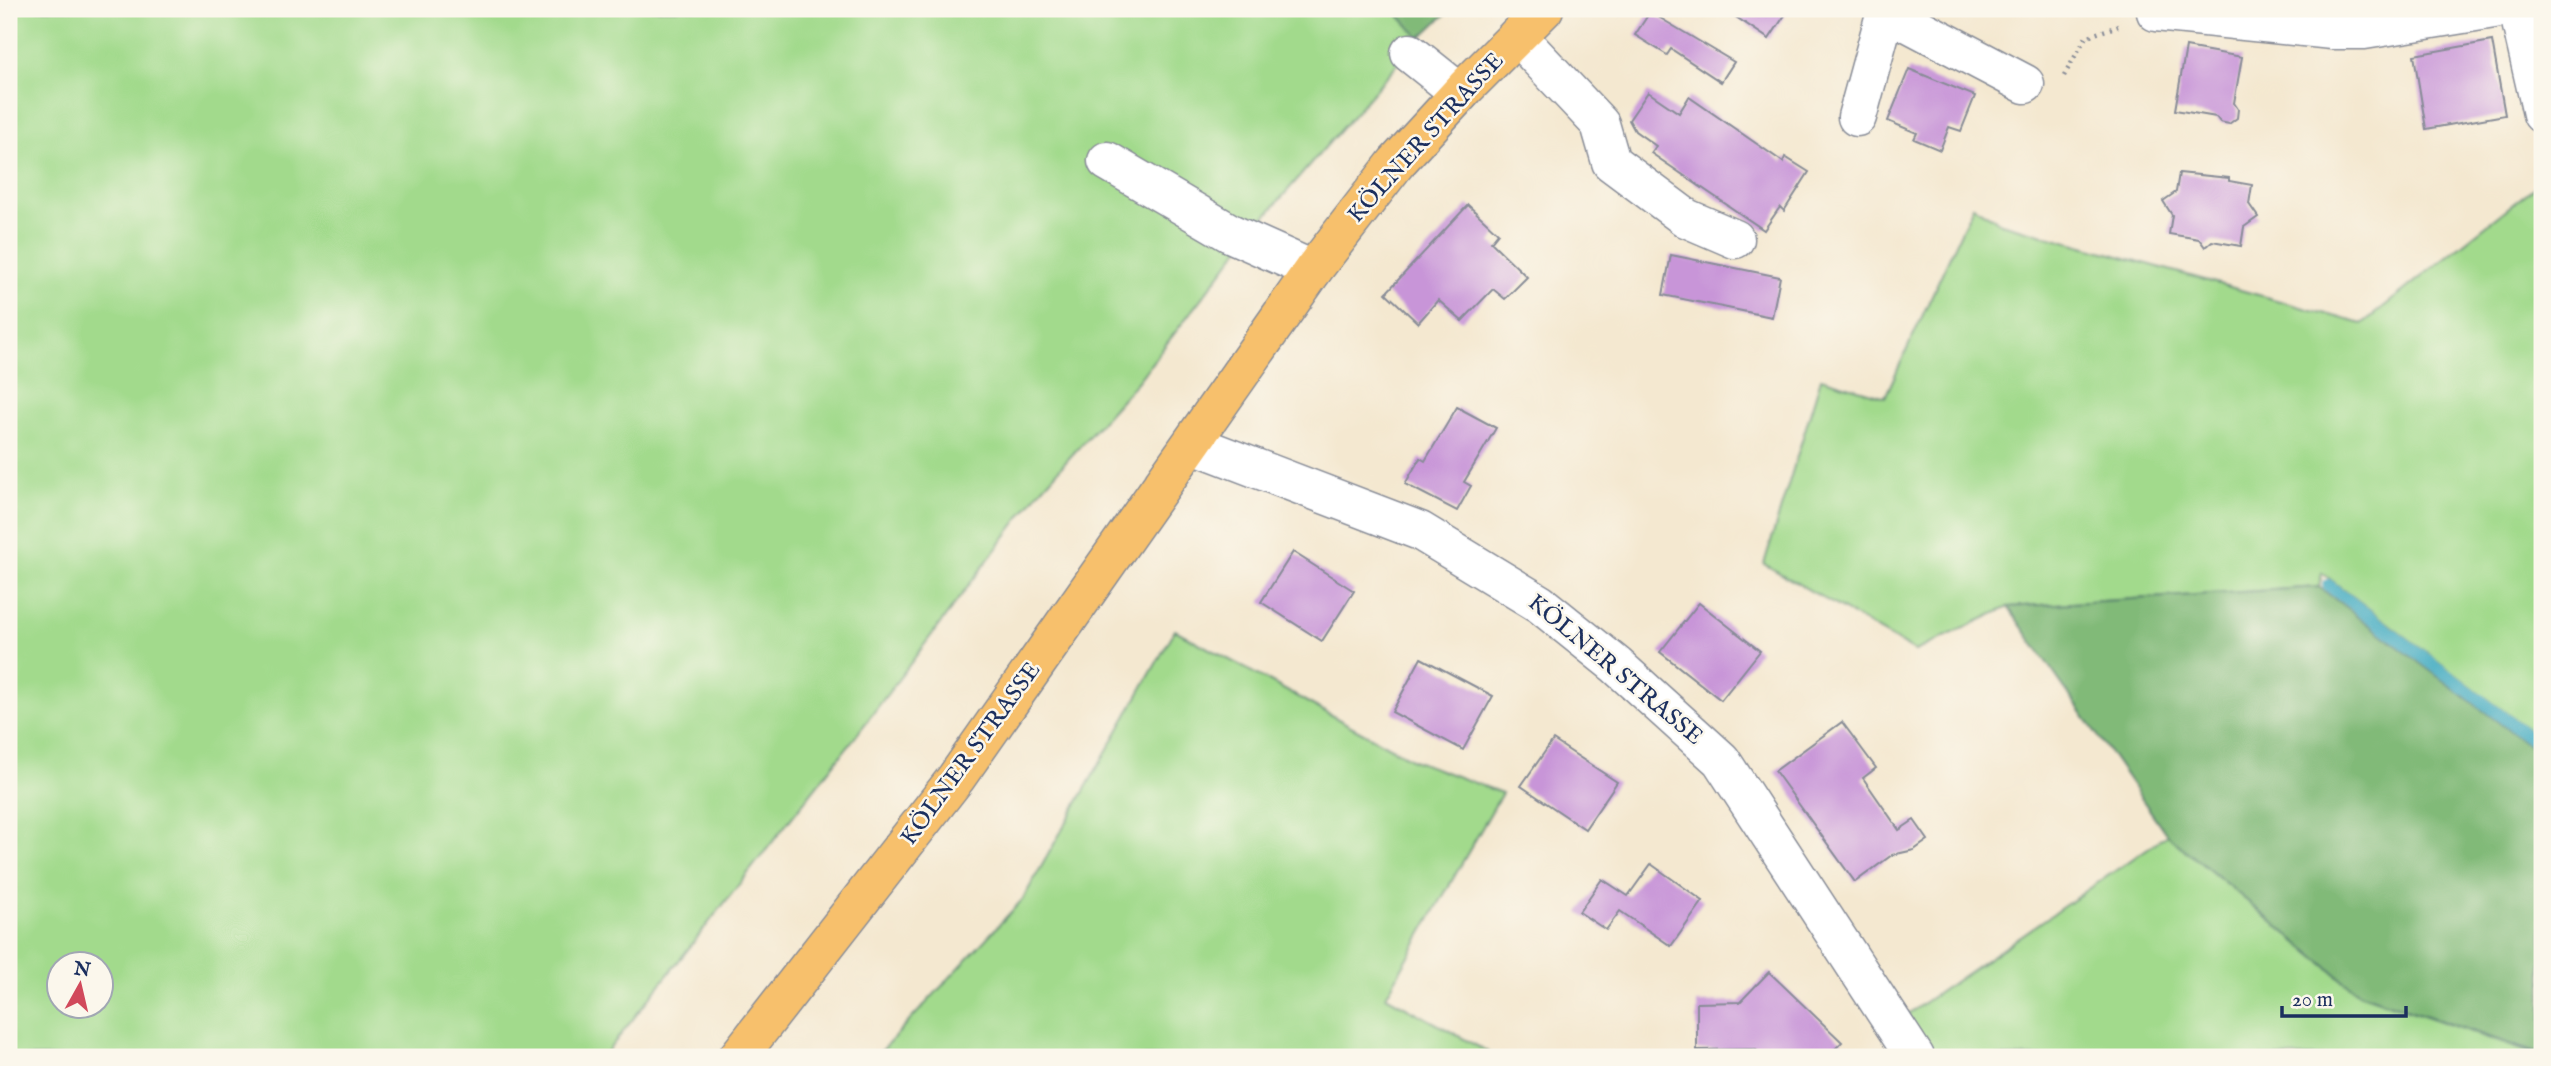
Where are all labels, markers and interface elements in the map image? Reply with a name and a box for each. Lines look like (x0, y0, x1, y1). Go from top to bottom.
street label: KÖLNER STRASSE (1341, 46, 1511, 230)
street label: KÖLNER STRASSE (1521, 588, 1709, 752)
street label: KÖLNER STRASSE (894, 656, 1048, 852)
north arrow (46, 950, 116, 1020)
text: N (71, 957, 92, 983)
scale bar (2282, 975, 2406, 1019)
text: 20 m (2292, 987, 2333, 1014)

